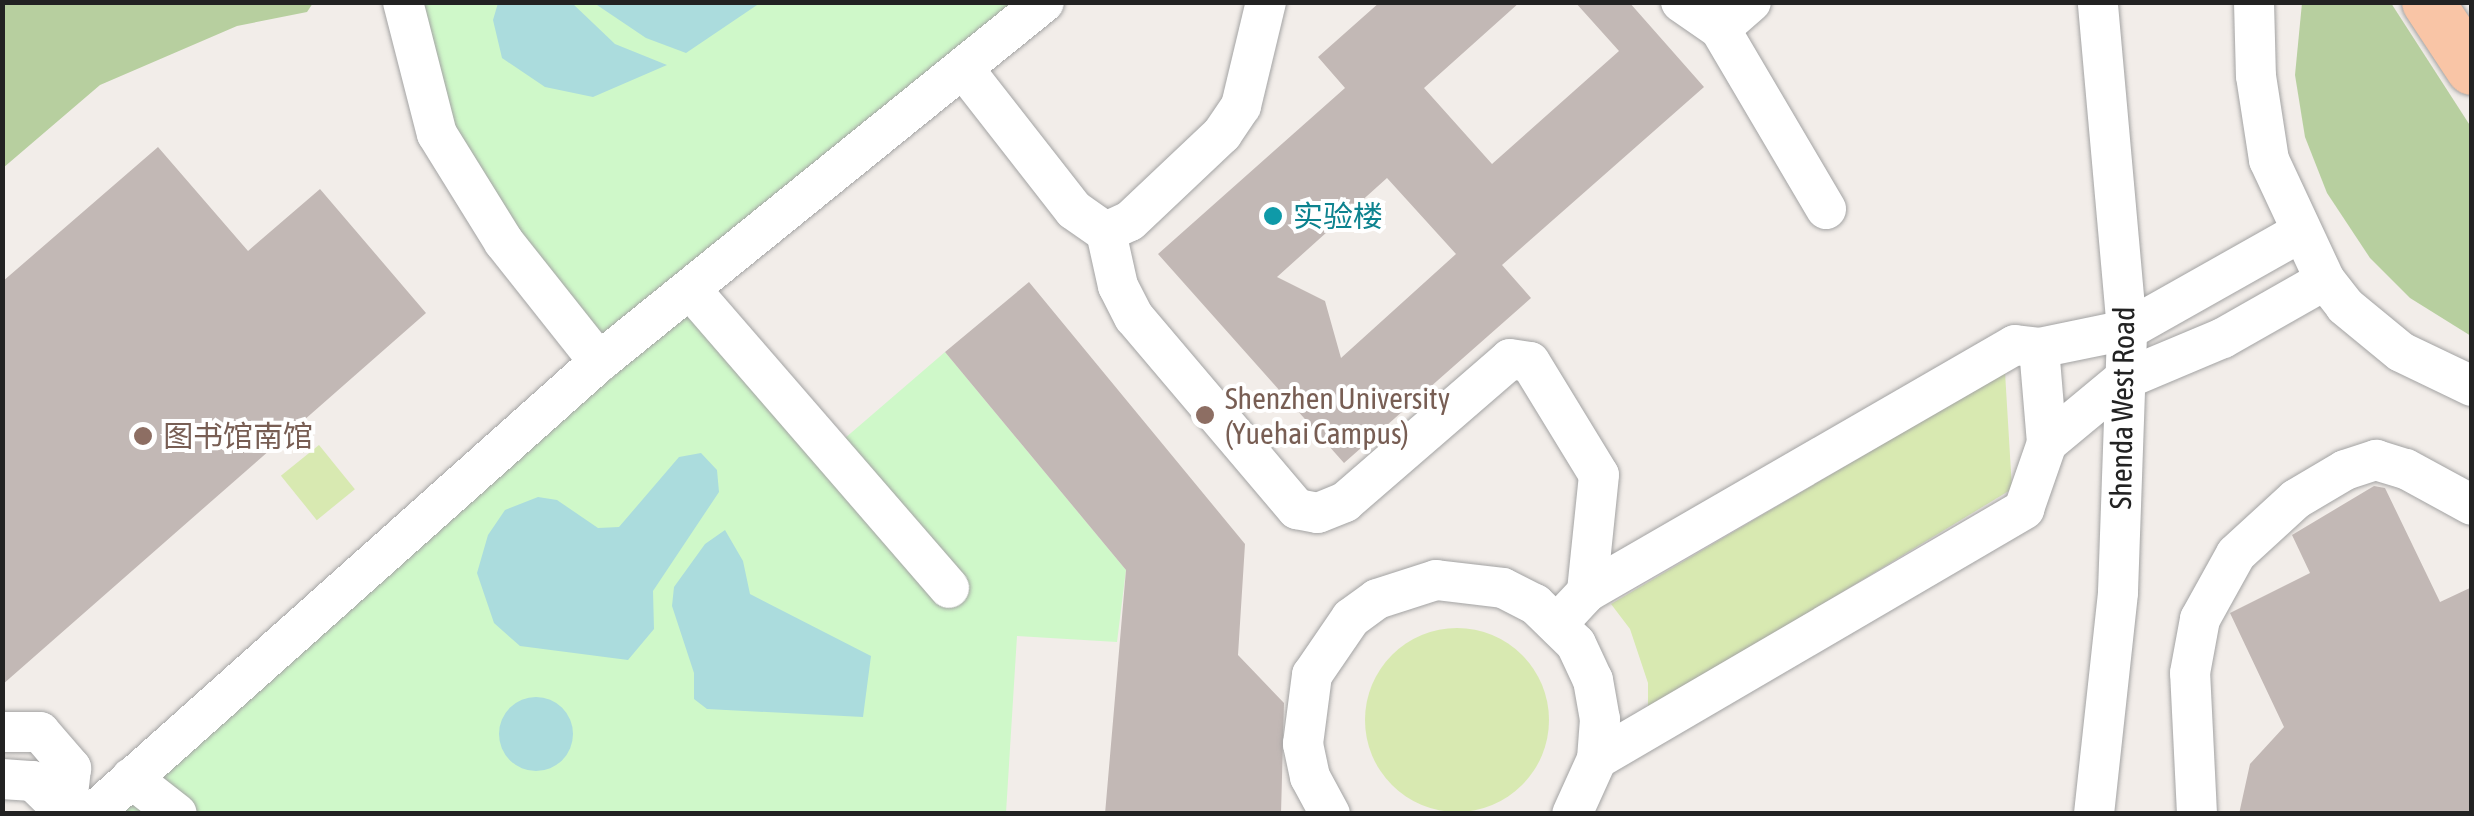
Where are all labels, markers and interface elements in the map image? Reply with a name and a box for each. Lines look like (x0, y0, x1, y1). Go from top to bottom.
place label: 实验楼 (1293, 198, 1383, 234)
marker: 实验楼 (1262, 205, 1284, 227)
street label: Shenda West Road (2102, 306, 2142, 510)
place label: Shenzhen University (Yuehai Campus) (1225, 380, 1450, 450)
marker: Shenzhen University (Yuehai Campus) (1194, 404, 1216, 426)
place label: 图书馆南馆 (163, 418, 313, 454)
marker: 图书馆南馆 (132, 425, 154, 447)

